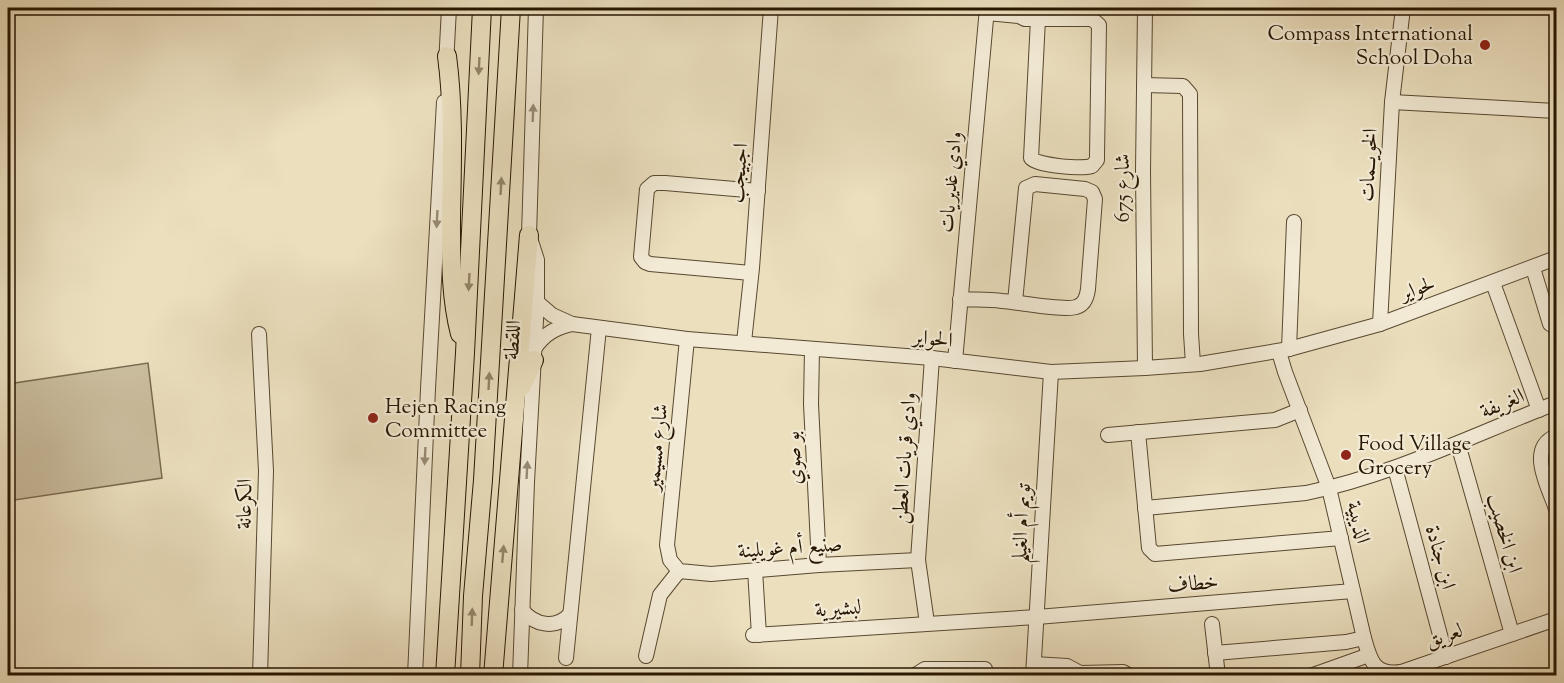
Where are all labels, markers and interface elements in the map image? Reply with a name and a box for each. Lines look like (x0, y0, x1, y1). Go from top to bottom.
place label: Compass International School Doha (1267, 20, 1473, 74)
marker: Compass International School Doha (1478, 38, 1492, 52)
one-way arrow (474, 56, 483, 75)
one-way arrow (528, 104, 538, 123)
street label: الخويــمات (1353, 128, 1387, 203)
street label: وادي غديريات (933, 130, 971, 234)
street label: اجبيجب (722, 142, 758, 204)
street label: شارع 675 (1109, 153, 1140, 223)
one-way arrow (496, 176, 505, 195)
one-way arrow (432, 210, 441, 229)
street label: لحواير (1394, 270, 1439, 311)
one-way arrow (464, 272, 473, 291)
street label: اللقطة (498, 319, 530, 361)
street label: الحواير (910, 323, 954, 357)
one-way arrow (484, 371, 493, 390)
street label: الغريفة (1476, 382, 1530, 428)
street label: وادي قريات العطن (886, 391, 926, 525)
place label: Hejen Racing Committee (385, 393, 506, 447)
street label: شارع مسيمير (638, 402, 678, 494)
marker: Hejen Racing Committee (366, 411, 380, 425)
street label: بو صوي (779, 430, 811, 485)
place label: Food Village Grocery (1358, 430, 1471, 484)
one-way arrow (421, 446, 430, 465)
marker: Food Village Grocery (1339, 448, 1353, 462)
one-way arrow (523, 461, 532, 480)
street label: الكرعانة (231, 478, 261, 530)
street label: تويم أم الغيلم (1004, 481, 1044, 564)
street label: ابن الخصيب (1477, 490, 1529, 577)
street label: الذيبية (1337, 498, 1377, 547)
street label: ابن جنادة (1416, 522, 1462, 593)
street label: صنيع أم غويلينة (737, 528, 844, 570)
one-way arrow (498, 545, 508, 564)
street label: خطاف (1167, 568, 1220, 602)
street label: لبشيرية (814, 593, 863, 627)
one-way arrow (468, 608, 477, 627)
street label: لعريق (1422, 617, 1467, 657)

